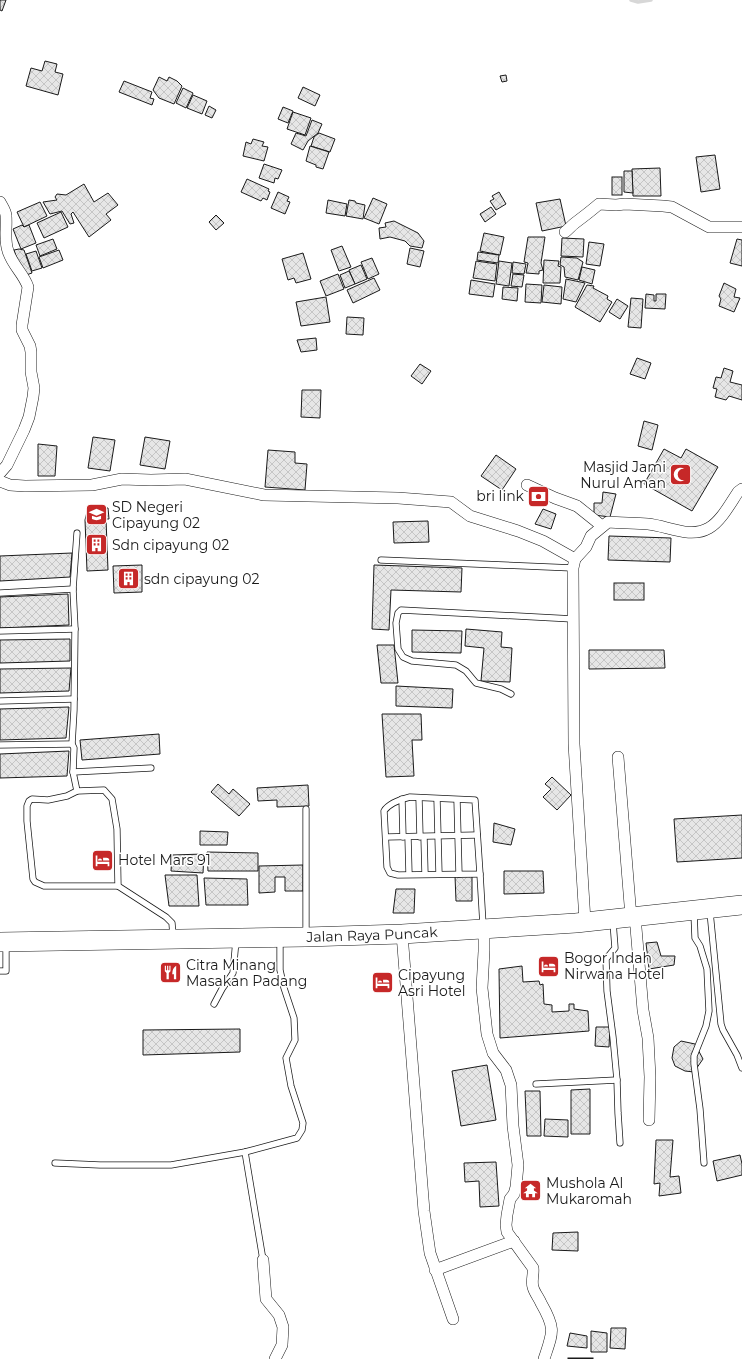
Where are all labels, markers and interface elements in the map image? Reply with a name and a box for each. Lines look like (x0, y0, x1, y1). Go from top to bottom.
place label: Masjid Jami Nurul Aman (580, 458, 666, 492)
mosque icon: Masjid Jami Nurul Aman (668, 462, 694, 488)
bank icon: bri link (526, 483, 552, 509)
place label: bri link (476, 487, 525, 505)
place label: SD Negeri Cipayung 02 (112, 498, 200, 532)
school or university icon: SD Negeri Cipayung 02 (84, 502, 110, 528)
building icon: Sdn cipayung 02 (84, 532, 110, 558)
place label: Sdn cipayung 02 (112, 536, 229, 554)
building icon: sdn cipayung 02 (115, 566, 141, 592)
place label: sdn cipayung 02 (144, 570, 259, 588)
hotel icon: Hotel Mars 91 (90, 847, 116, 873)
place label: Hotel Mars 91 (118, 851, 211, 869)
street label: Jalan Raya Puncak (305, 923, 439, 946)
place label: Bogor Indah Nirwana Hotel (564, 949, 664, 983)
hotel icon: Bogor Indah Nirwana Hotel (535, 953, 561, 979)
place label: Citra Minang Masakan Padang (186, 956, 307, 990)
restaurant icon: Citra Minang Masakan Padang (158, 960, 184, 986)
place label: Cipayung Asri Hotel (398, 966, 466, 1000)
hotel icon: Cipayung Asri Hotel (369, 970, 395, 996)
place label: Mushola Al Mukaromah (546, 1174, 632, 1208)
temple icon: Mushola Al Mukaromah (517, 1178, 543, 1204)

